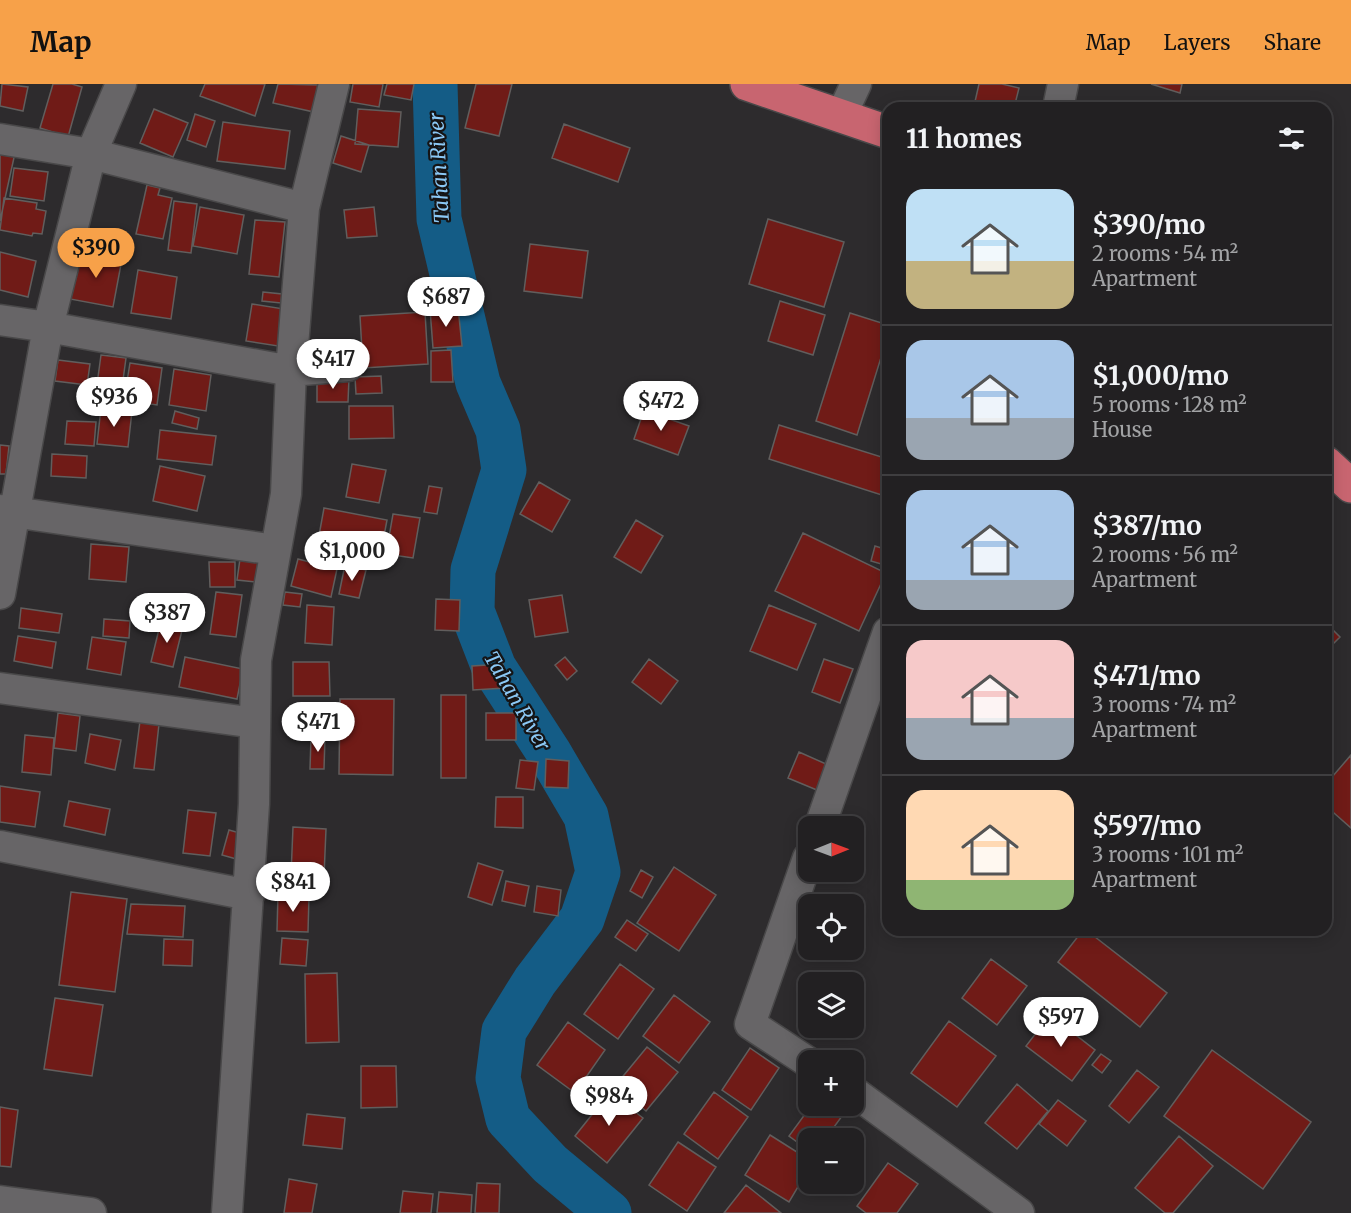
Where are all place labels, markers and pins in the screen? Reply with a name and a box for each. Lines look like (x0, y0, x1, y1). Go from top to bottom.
pin: $390 (60, 228, 132, 279)
pin: $687 (410, 277, 482, 328)
pin: $417 (297, 339, 369, 390)
pin: $936 (78, 377, 150, 428)
pin: $472 (625, 381, 697, 432)
pin: $1,000 (303, 531, 401, 582)
pin: $387 (131, 593, 203, 644)
pin: $471 (282, 702, 354, 753)
pin: $841 (257, 862, 329, 913)
pin: $597 (1025, 997, 1097, 1048)
pin: $984 (573, 1076, 645, 1127)

